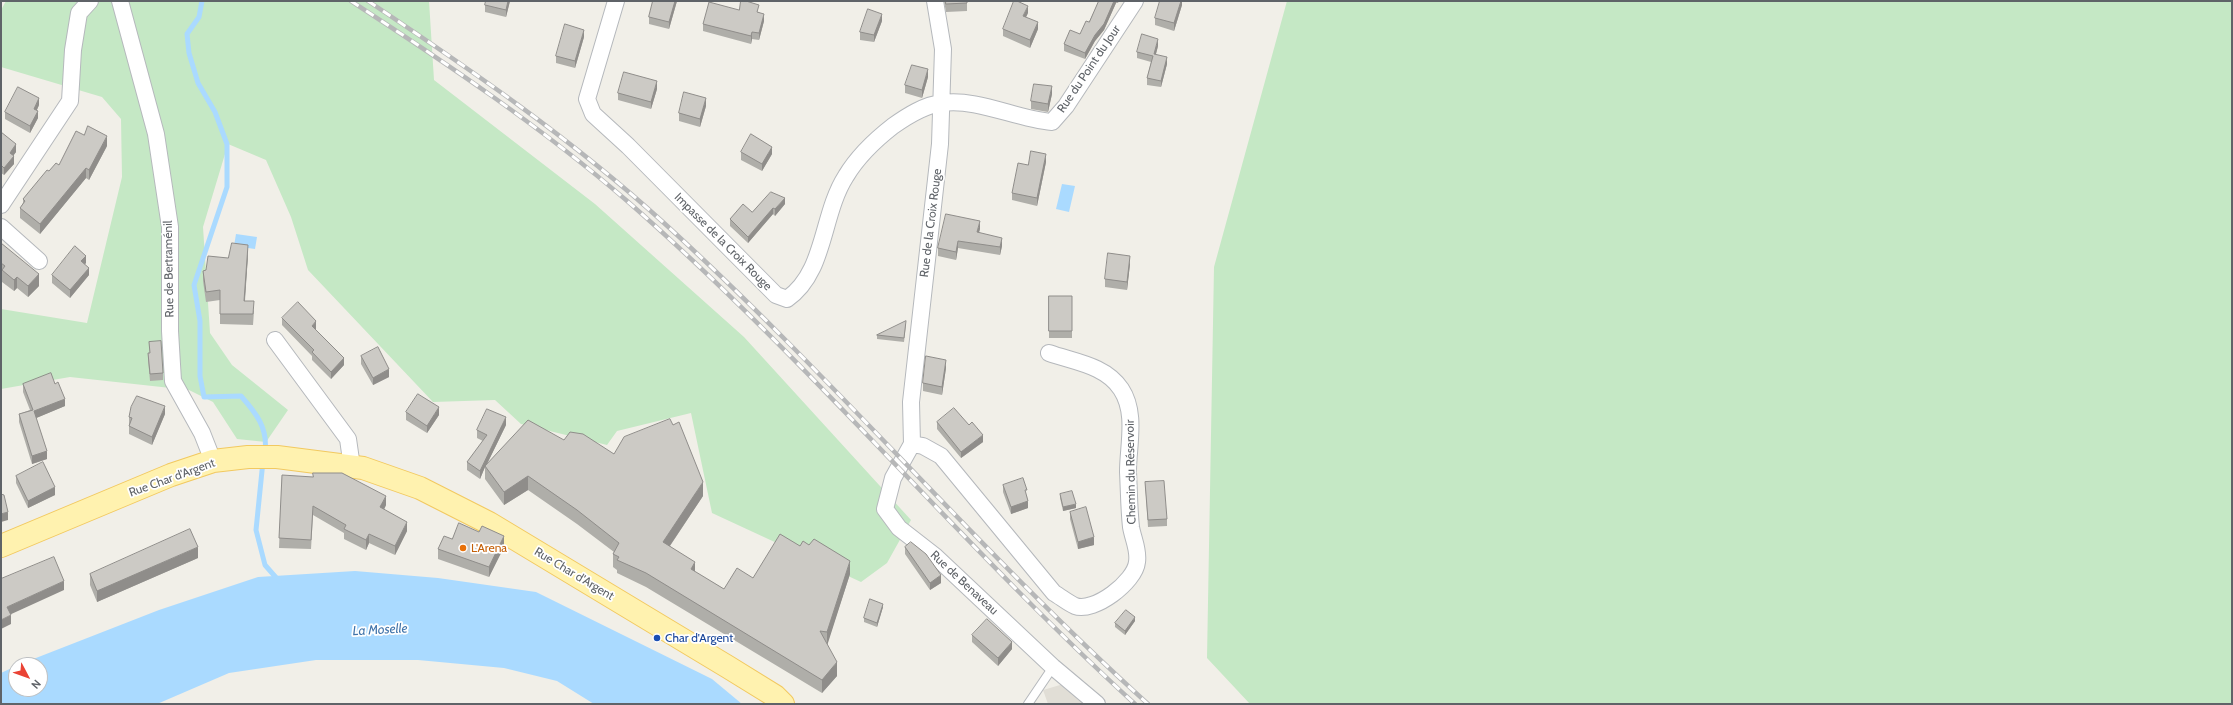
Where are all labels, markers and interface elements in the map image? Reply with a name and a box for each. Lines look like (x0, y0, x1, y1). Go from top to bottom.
street label: Rue du Point du Jour (1054, 23, 1124, 115)
street label: Rue de la Croix Rouge (917, 168, 945, 278)
street label: Impasse de la Croix Rouge (671, 190, 775, 294)
street label: Rue de Bertraménil (161, 220, 177, 318)
street label: Chemin du Réservoir (1123, 419, 1139, 525)
street label: Rue Char d'Argent (127, 456, 217, 500)
place label: L'Arena (471, 541, 507, 555)
marker: L'Arena (458, 543, 468, 553)
street label: Rue Char d'Argent (532, 545, 616, 603)
street label: Rue de Benaveau (927, 548, 1001, 618)
water label: La Moselle (352, 621, 408, 639)
place label: Char d'Argent (665, 631, 733, 645)
marker: Char d'Argent (652, 633, 662, 643)
north arrow (8, 657, 48, 697)
text: N (28, 677, 44, 692)

